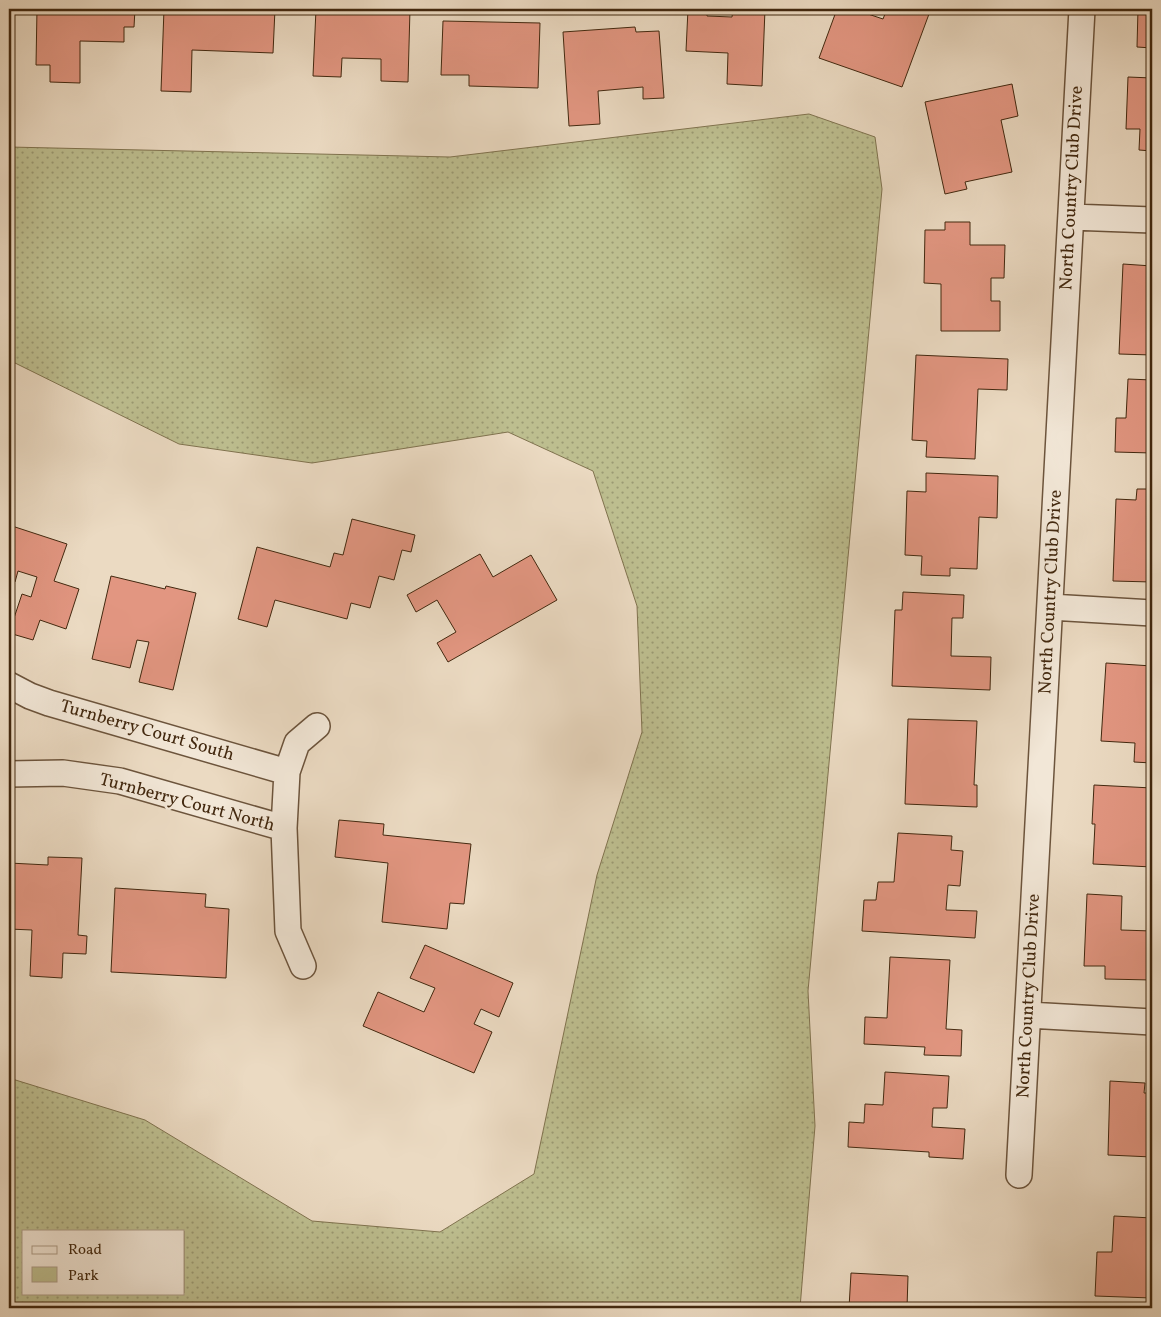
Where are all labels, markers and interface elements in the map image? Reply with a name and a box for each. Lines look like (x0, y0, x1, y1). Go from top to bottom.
street label: North Country Club Drive (1054, 85, 1090, 291)
street label: North Country Club Drive (1033, 489, 1069, 695)
street label: Turnberry Court South (57, 694, 237, 768)
street label: Turnberry Court North (96, 768, 278, 839)
street label: North Country Club Drive (1011, 893, 1047, 1099)
legend (22, 1230, 185, 1294)
text: Road (68, 1240, 102, 1261)
text: Park (68, 1266, 99, 1287)

